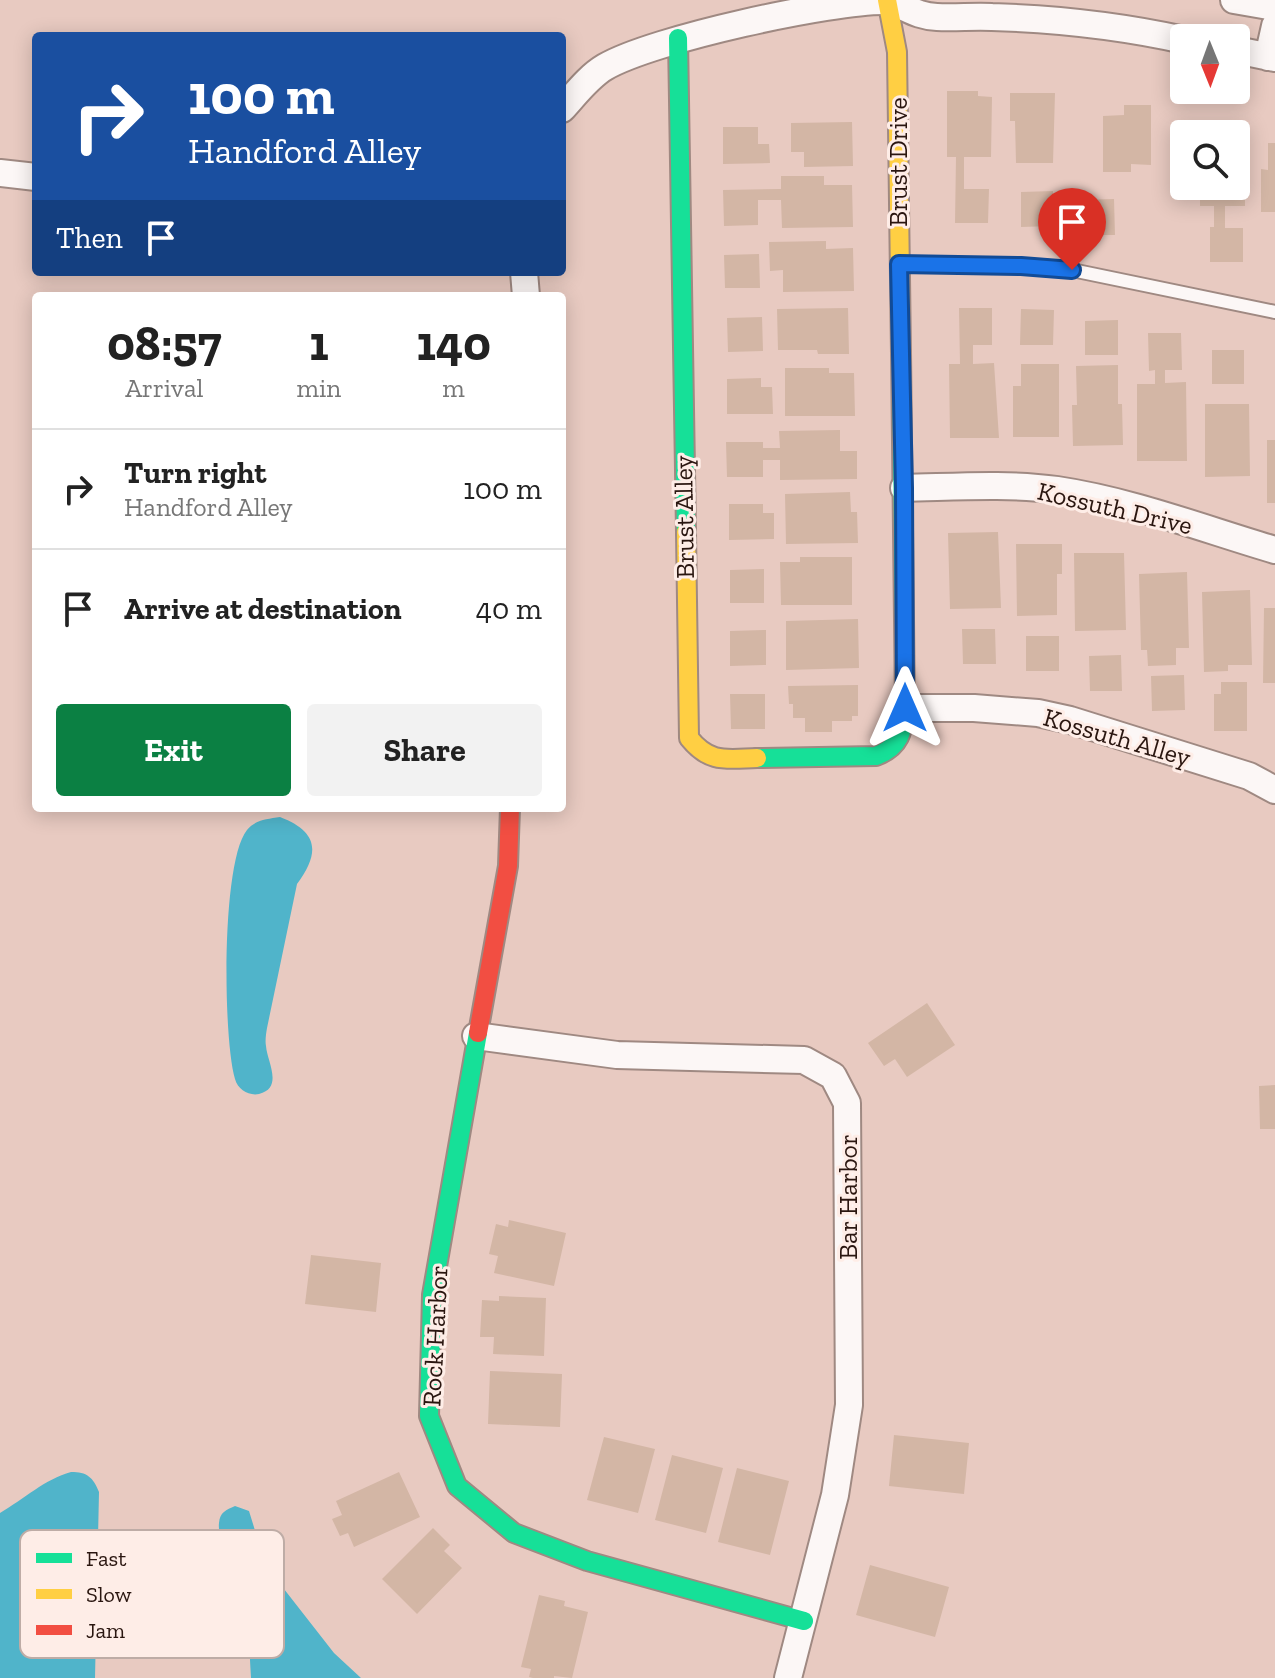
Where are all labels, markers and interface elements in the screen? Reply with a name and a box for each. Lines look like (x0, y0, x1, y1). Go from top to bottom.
north arrow (1170, 24, 1250, 104)
map controls (1170, 24, 1250, 200)
text: 100 m (188, 61, 335, 128)
icon: right (56, 64, 160, 168)
street label: Brust Drive (882, 97, 914, 227)
button: search (1170, 120, 1250, 200)
text: Handford Alley (188, 129, 421, 172)
pin (1038, 188, 1106, 270)
icon: arrive (1050, 200, 1094, 244)
icon: arrive (139, 216, 183, 260)
text: Then (56, 220, 123, 256)
text: 08:57 (107, 315, 221, 372)
text: 1 (309, 315, 329, 372)
text: 140 (416, 315, 491, 372)
text: Arrival (125, 372, 203, 404)
text: min (297, 372, 341, 404)
text: m (442, 372, 465, 404)
street label: Brust Alley (667, 454, 701, 579)
text: Turn right (124, 455, 266, 491)
icon: right (56, 467, 100, 511)
text: 100 m (463, 471, 542, 507)
street label: Kossuth Drive (1034, 475, 1196, 541)
text: Handford Alley (124, 491, 293, 523)
icon: arrive (56, 587, 100, 631)
text: Arrive at destination (124, 591, 401, 627)
text: 40 m (476, 591, 542, 627)
position arrow (863, 666, 947, 750)
street label: Kossuth Alley (1040, 701, 1195, 773)
button: Exit (56, 704, 291, 796)
button: Share (307, 704, 542, 796)
street label: Bar Harbor (832, 1134, 864, 1260)
street label: Rock Harbor (415, 1265, 455, 1407)
legend (20, 1530, 284, 1658)
text: Fast (86, 1545, 127, 1572)
text: Slow (86, 1581, 132, 1608)
text: Jam (86, 1617, 125, 1644)

